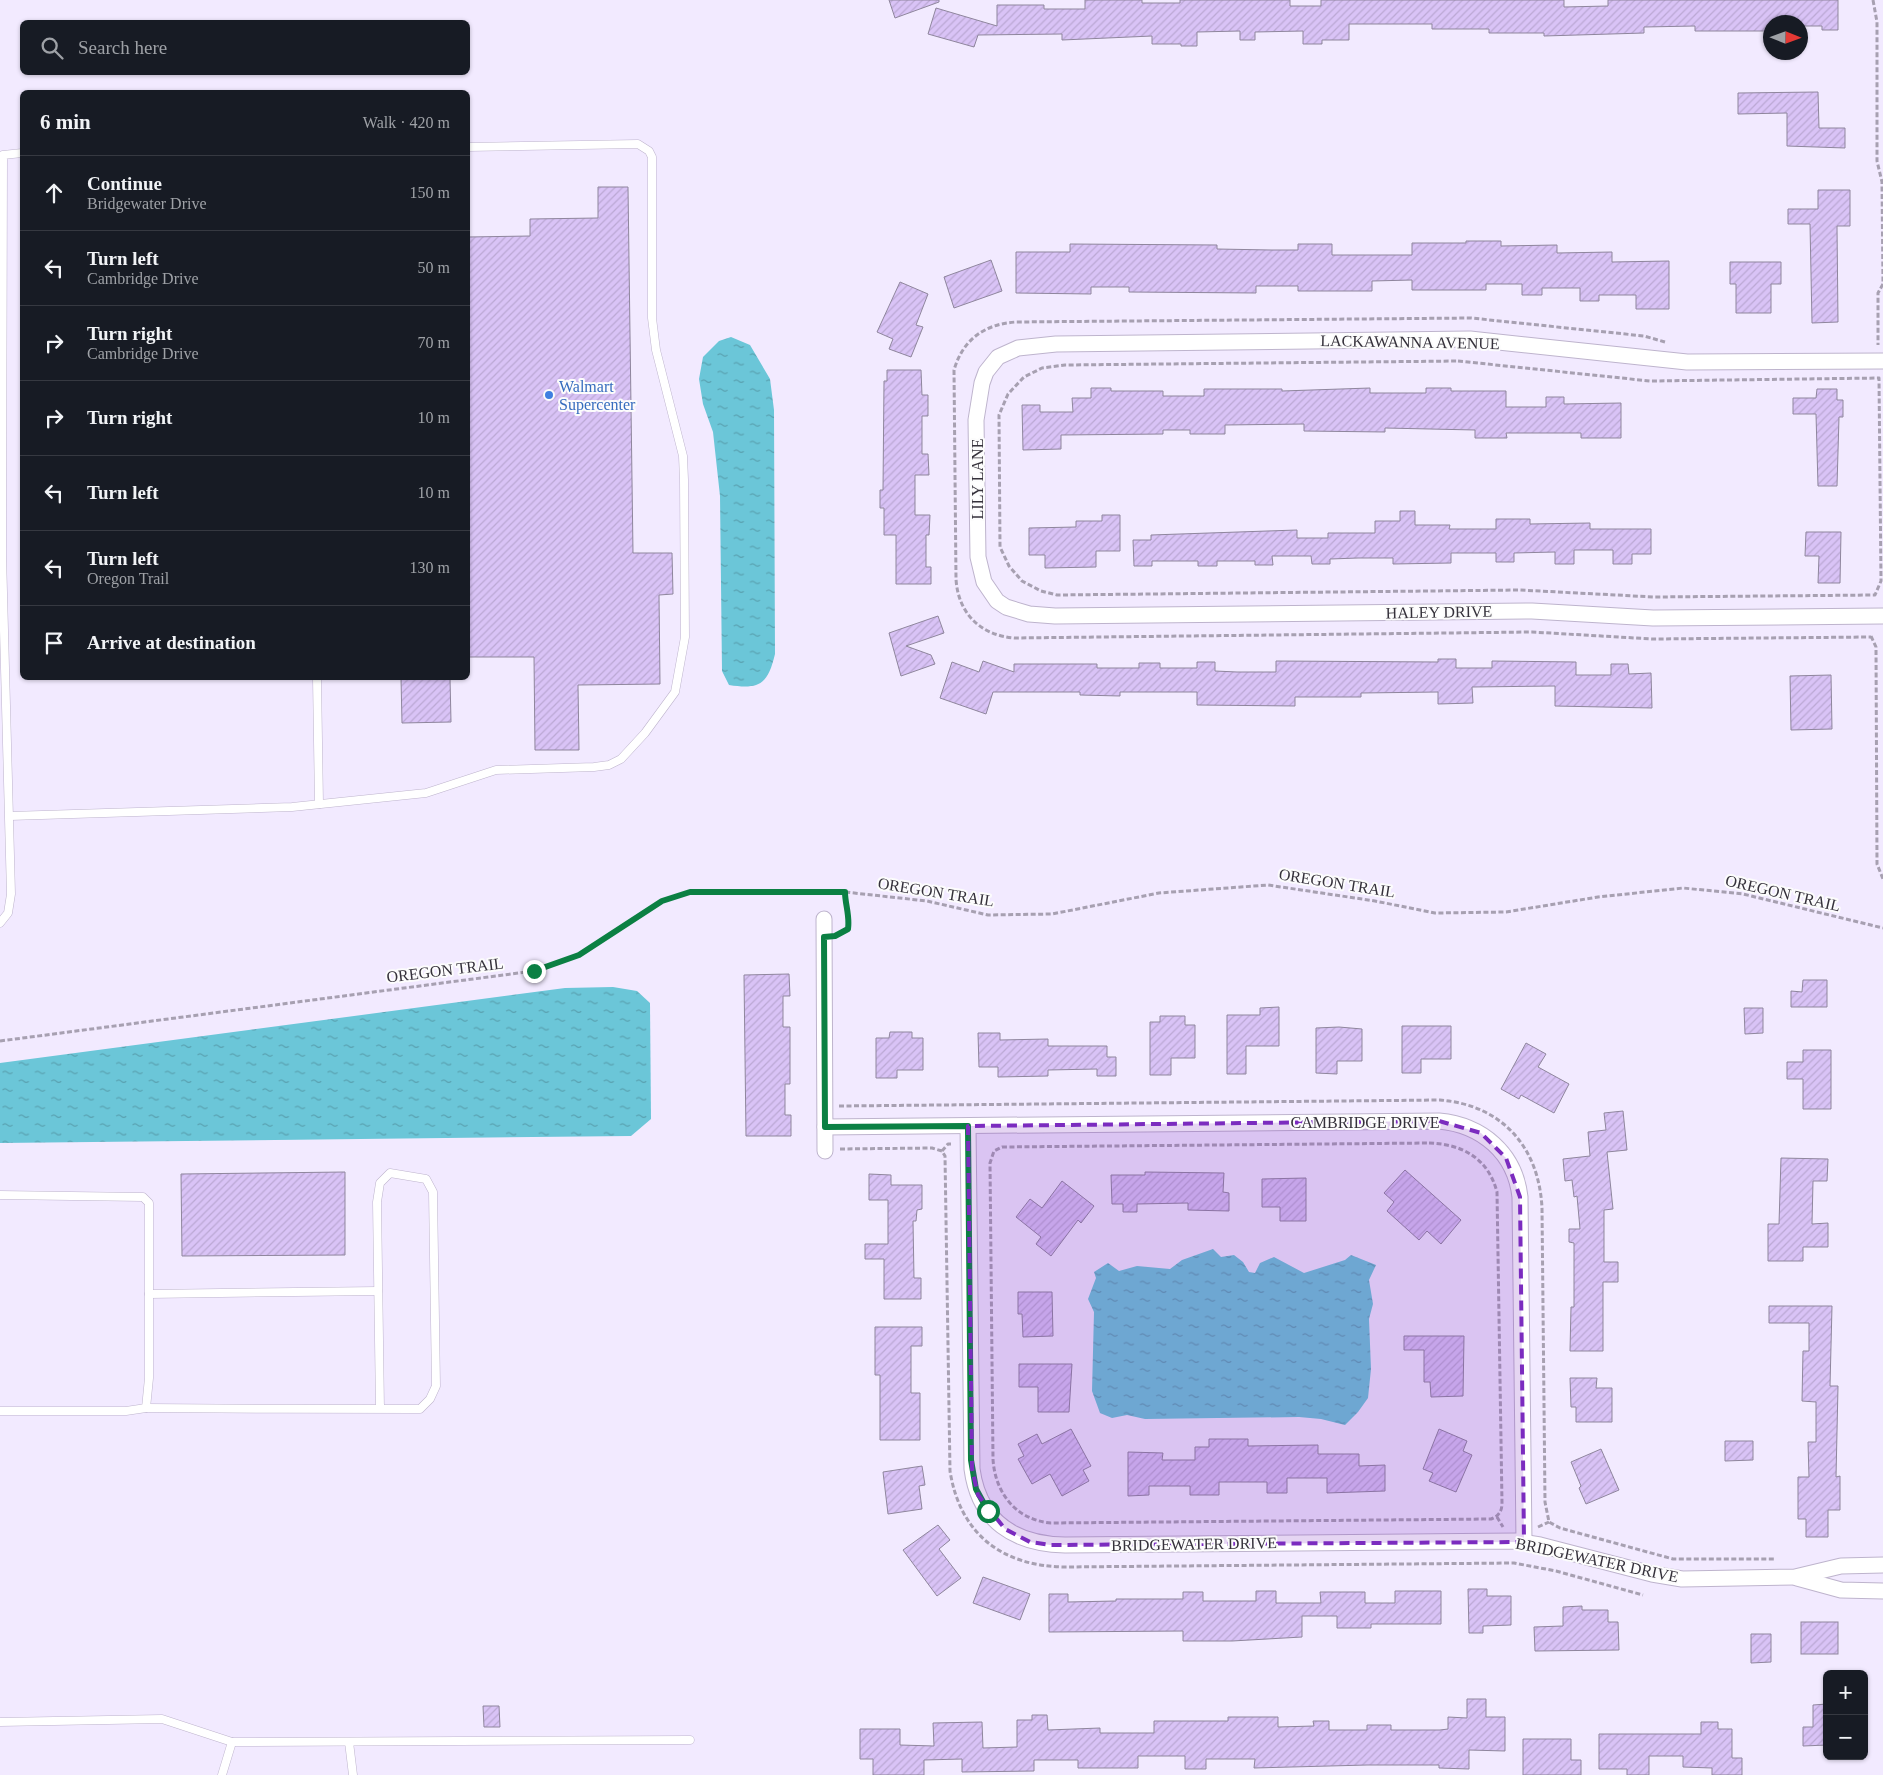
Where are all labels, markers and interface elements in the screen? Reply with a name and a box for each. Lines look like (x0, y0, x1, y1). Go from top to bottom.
north arrow (1763, 15, 1808, 60)
search box (20, 20, 470, 75)
icon: search (38, 34, 66, 62)
text: Search here (78, 37, 167, 58)
text: 6 min (40, 110, 91, 134)
text: Walk · 420 m (363, 114, 450, 131)
text: Continue (87, 173, 162, 194)
icon: ahead (40, 179, 68, 207)
text: 150 m (410, 184, 450, 201)
text: Bridgewater Drive (87, 195, 207, 212)
text: Turn left (87, 248, 159, 269)
icon: left (40, 254, 68, 282)
text: 50 m (418, 259, 450, 276)
text: Cambridge Drive (87, 270, 199, 287)
text: Turn right (87, 323, 172, 344)
icon: right (40, 329, 68, 357)
street label: LACKAWANNA AVENUE (1320, 332, 1500, 352)
text: 70 m (418, 334, 450, 351)
text: Cambridge Drive (87, 345, 199, 362)
place label: Walmart Supercenter (559, 378, 636, 414)
marker: Walmart Supercenter (543, 389, 555, 401)
icon: right (40, 404, 68, 432)
text: Turn right (87, 407, 172, 428)
text: 10 m (418, 409, 450, 426)
street label: LILY LANE (969, 439, 986, 519)
icon: left (40, 479, 68, 507)
text: Turn left (87, 482, 159, 503)
text: 10 m (418, 484, 450, 501)
text: Turn left (87, 548, 159, 569)
icon: left (40, 554, 68, 582)
text: 130 m (410, 559, 450, 576)
text: Oregon Trail (87, 570, 169, 587)
street label: HALEY DRIVE (1386, 603, 1492, 621)
icon: arrive (40, 629, 68, 657)
text: Arrive at destination (87, 632, 256, 653)
street label: OREGON TRAIL (1278, 865, 1396, 901)
street label: OREGON TRAIL (1724, 872, 1842, 914)
street label: OREGON TRAIL (877, 874, 995, 910)
street label: OREGON TRAIL (386, 954, 504, 986)
route end (523, 960, 546, 983)
street label: CAMBRIDGE DRIVE (1291, 1114, 1439, 1131)
route start (977, 1500, 1000, 1523)
street label: BRIDGEWATER DRIVE (1111, 1534, 1277, 1554)
street label: BRIDGEWATER DRIVE (1514, 1534, 1680, 1586)
map controls (1823, 1670, 1868, 1760)
button: + (1823, 1670, 1868, 1715)
button: − (1823, 1715, 1868, 1760)

